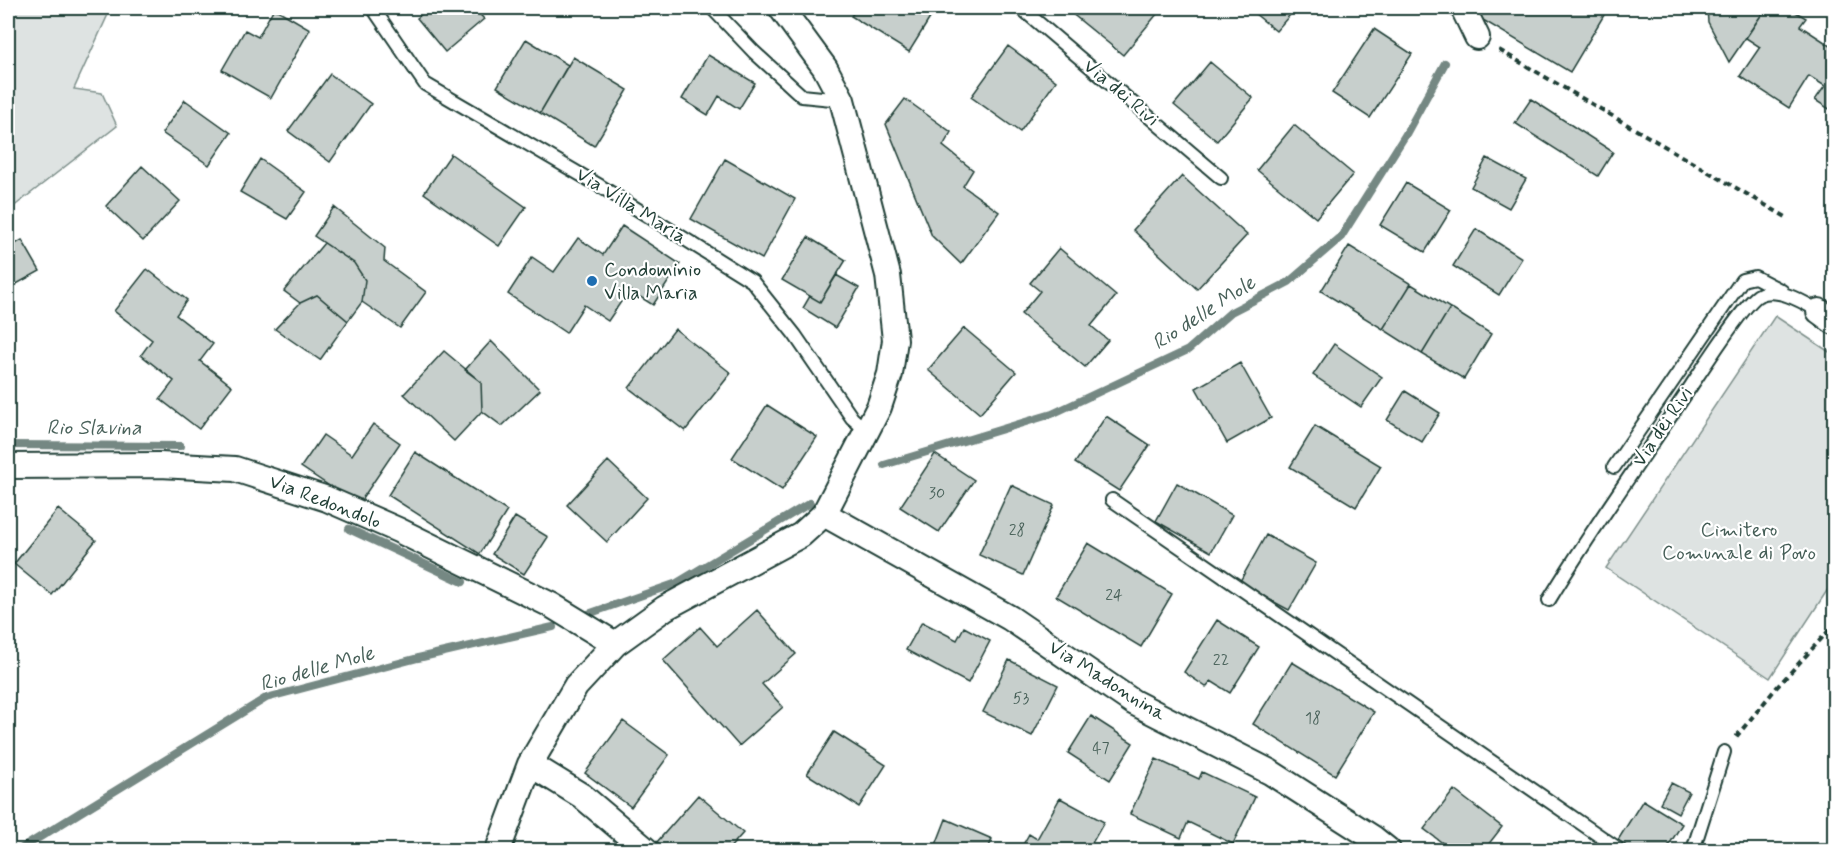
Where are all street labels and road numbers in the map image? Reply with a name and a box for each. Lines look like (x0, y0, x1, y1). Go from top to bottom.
street label: Via dei Rivi (1077, 53, 1165, 133)
street label: Via Villa Maria (570, 161, 692, 251)
street label: Via dei Rivi (1626, 381, 1700, 473)
street label: Via Redondolo (265, 468, 385, 536)
street label: Via Madonnina (1043, 634, 1172, 728)

